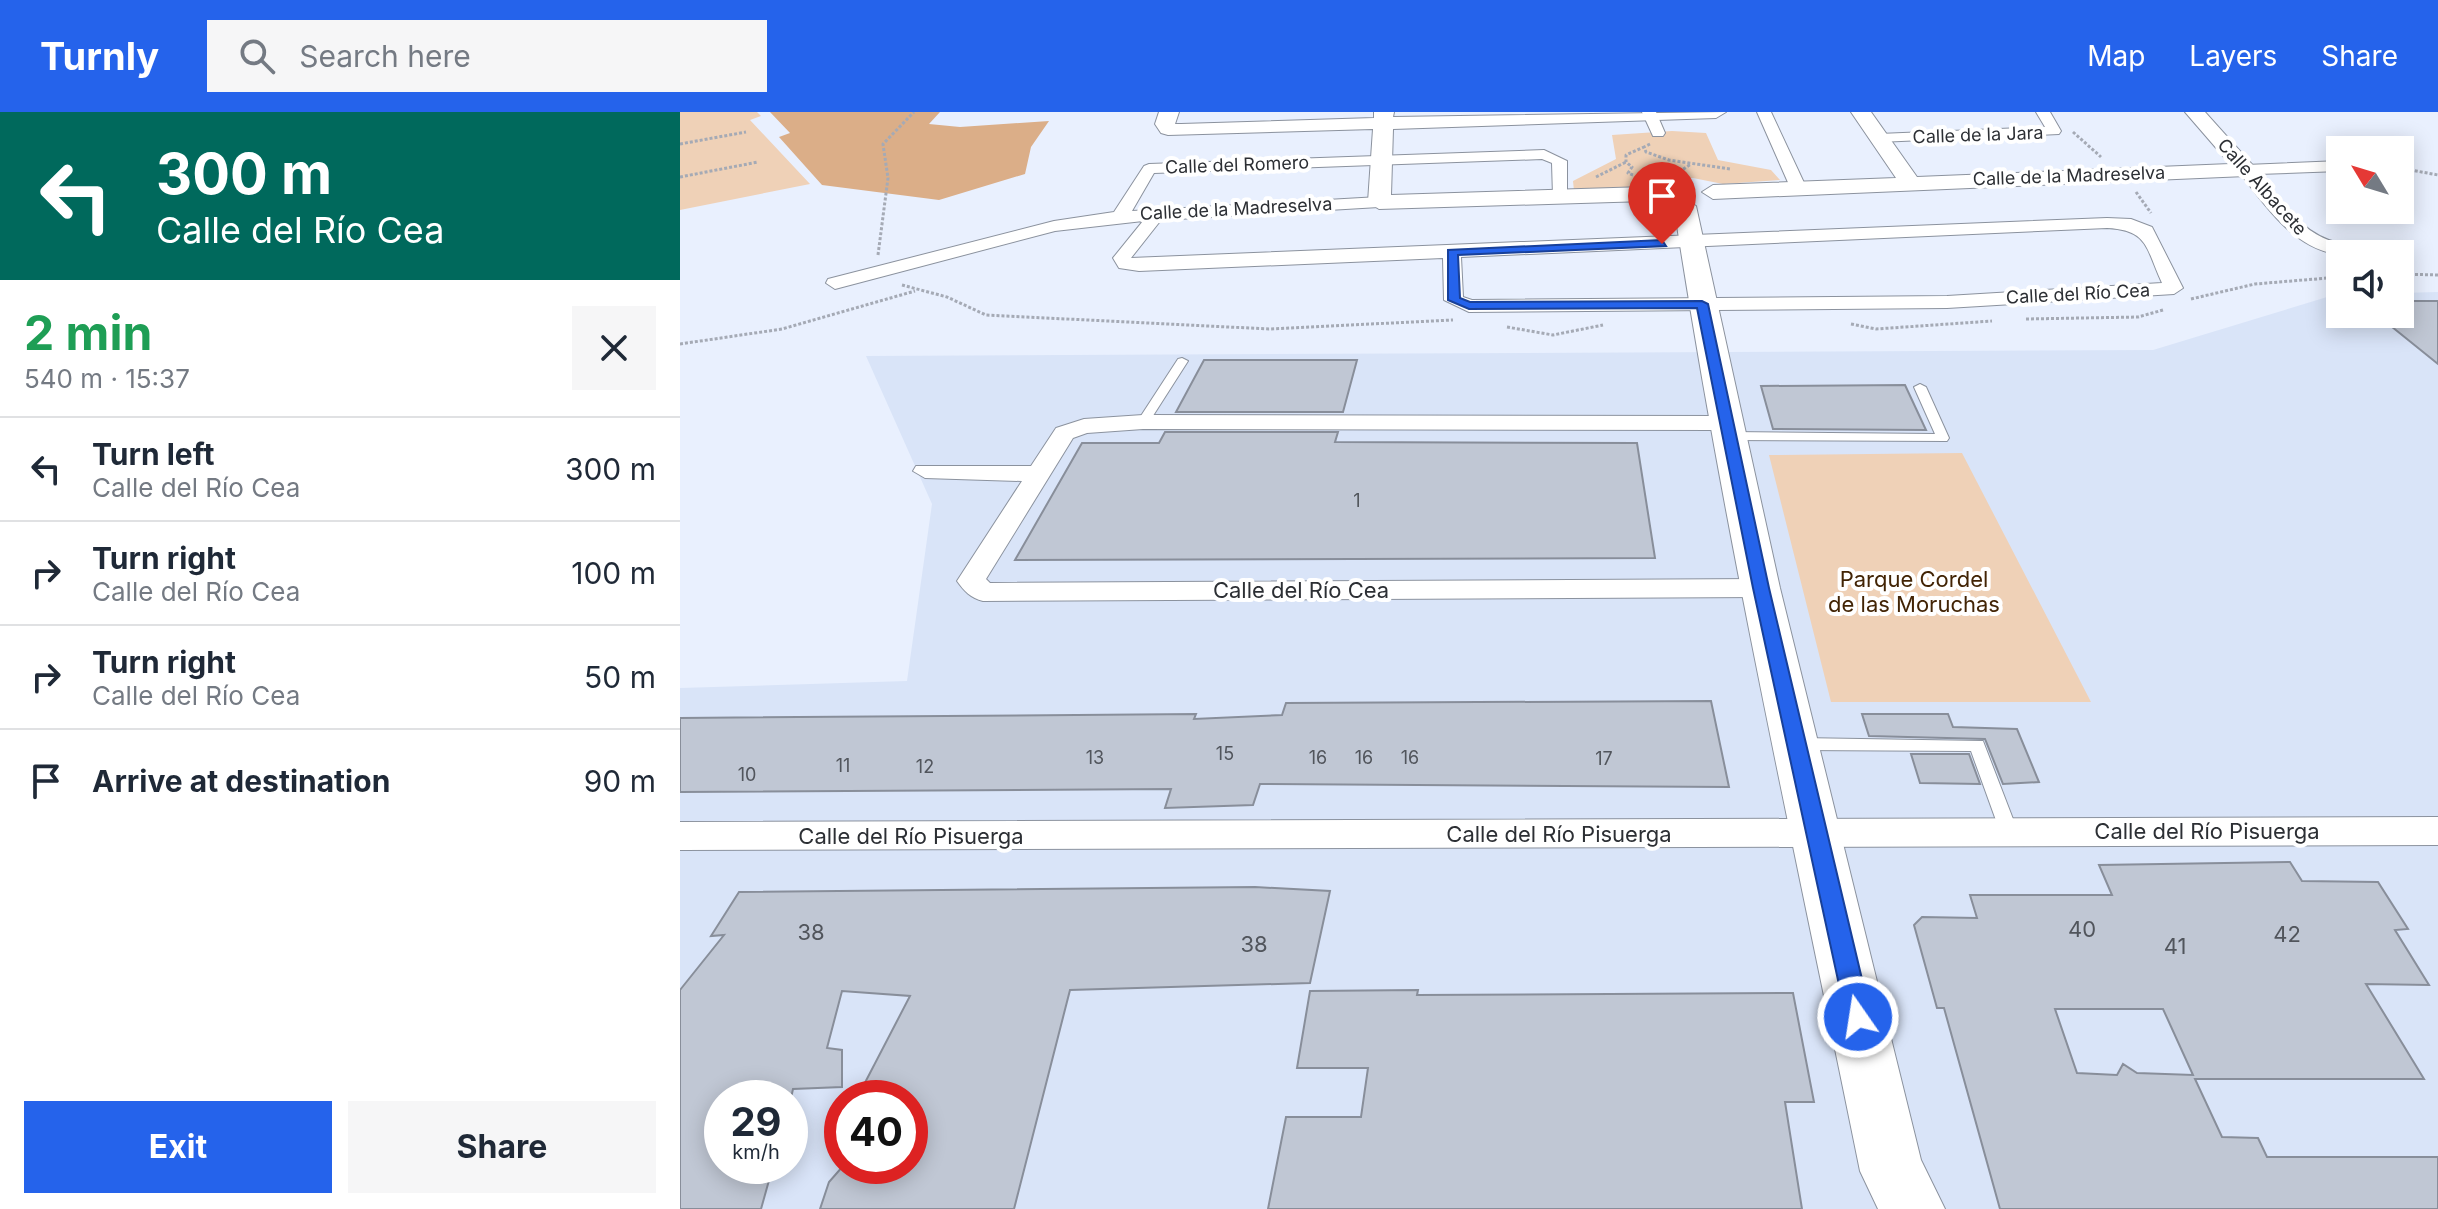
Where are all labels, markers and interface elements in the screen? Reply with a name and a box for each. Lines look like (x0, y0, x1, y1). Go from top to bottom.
search box (207, 20, 767, 92)
text: Turnly (40, 33, 159, 79)
icon: search (235, 34, 279, 78)
text: Search here (299, 38, 471, 74)
text: Map (2087, 39, 2145, 73)
text: Layers (2189, 39, 2277, 73)
text: Share (2321, 39, 2398, 73)
street label: Calle de la Jara (1912, 122, 2044, 147)
street label: Calle Albacete (2214, 134, 2311, 239)
north arrow (2326, 136, 2414, 224)
map controls (2326, 136, 2414, 328)
text: 300 m (156, 140, 332, 208)
icon: left (24, 144, 128, 248)
street label: Calle del Romero (1165, 151, 1309, 178)
pin (1628, 162, 1696, 244)
street label: Calle de la Madreselva (1972, 162, 2166, 189)
icon: arrive (1640, 174, 1684, 218)
street label: Calle de la Madreselva (1139, 193, 1333, 224)
text: Calle del Río Cea (156, 208, 444, 252)
button: sound (2326, 240, 2414, 328)
street label: Calle del Río Cea (2005, 279, 2151, 308)
text: 2 min (24, 303, 152, 362)
button: close (572, 306, 656, 390)
text: 540 m · 15:37 (24, 363, 190, 394)
text: Turn left (92, 436, 214, 472)
icon: left (24, 447, 68, 491)
text: 300 m (565, 451, 656, 487)
text: Calle del Río Cea (92, 472, 300, 503)
house number: 1 (1353, 490, 1361, 511)
text: Turn right (92, 540, 236, 576)
icon: right (24, 551, 68, 595)
text: 100 m (571, 555, 656, 591)
park label: Parque Cordel de las Moruchas (1828, 566, 2000, 617)
text: Calle del Río Cea (92, 576, 300, 607)
street label: Calle del Río Cea (1213, 577, 1389, 603)
text: Turn right (92, 644, 236, 680)
icon: right (24, 655, 68, 699)
text: 50 m (584, 659, 656, 695)
text: Calle del Río Cea (92, 680, 300, 711)
house number: 15 (1216, 743, 1234, 764)
house number: 13 (1086, 747, 1104, 768)
house number: 16 (1309, 747, 1327, 768)
house number: 16 (1355, 747, 1373, 768)
house number: 16 (1401, 747, 1419, 768)
house number: 17 (1595, 748, 1613, 769)
house number: 11 (836, 755, 850, 776)
house number: 12 (916, 756, 934, 777)
icon: arrive (24, 759, 68, 803)
text: Arrive at destination (92, 763, 390, 799)
text: 90 m (584, 763, 656, 799)
house number: 10 (738, 764, 756, 785)
street label: Calle del Río Pisuerga (2094, 818, 2320, 844)
street label: Calle del Río Pisuerga (1446, 821, 1672, 847)
street label: Calle del Río Pisuerga (798, 823, 1024, 849)
house number: 40 (2068, 916, 2096, 942)
house number: 38 (797, 919, 825, 945)
house number: 42 (2273, 921, 2301, 947)
house number: 38 (1240, 931, 1268, 957)
house number: 41 (2164, 933, 2186, 959)
position arrow (1816, 975, 1900, 1059)
speed limit sign: 40 (824, 1080, 928, 1184)
text: 29 (730, 1097, 782, 1146)
button: Exit (24, 1101, 332, 1193)
button: Share (348, 1101, 656, 1193)
text: km/h (732, 1140, 780, 1164)

